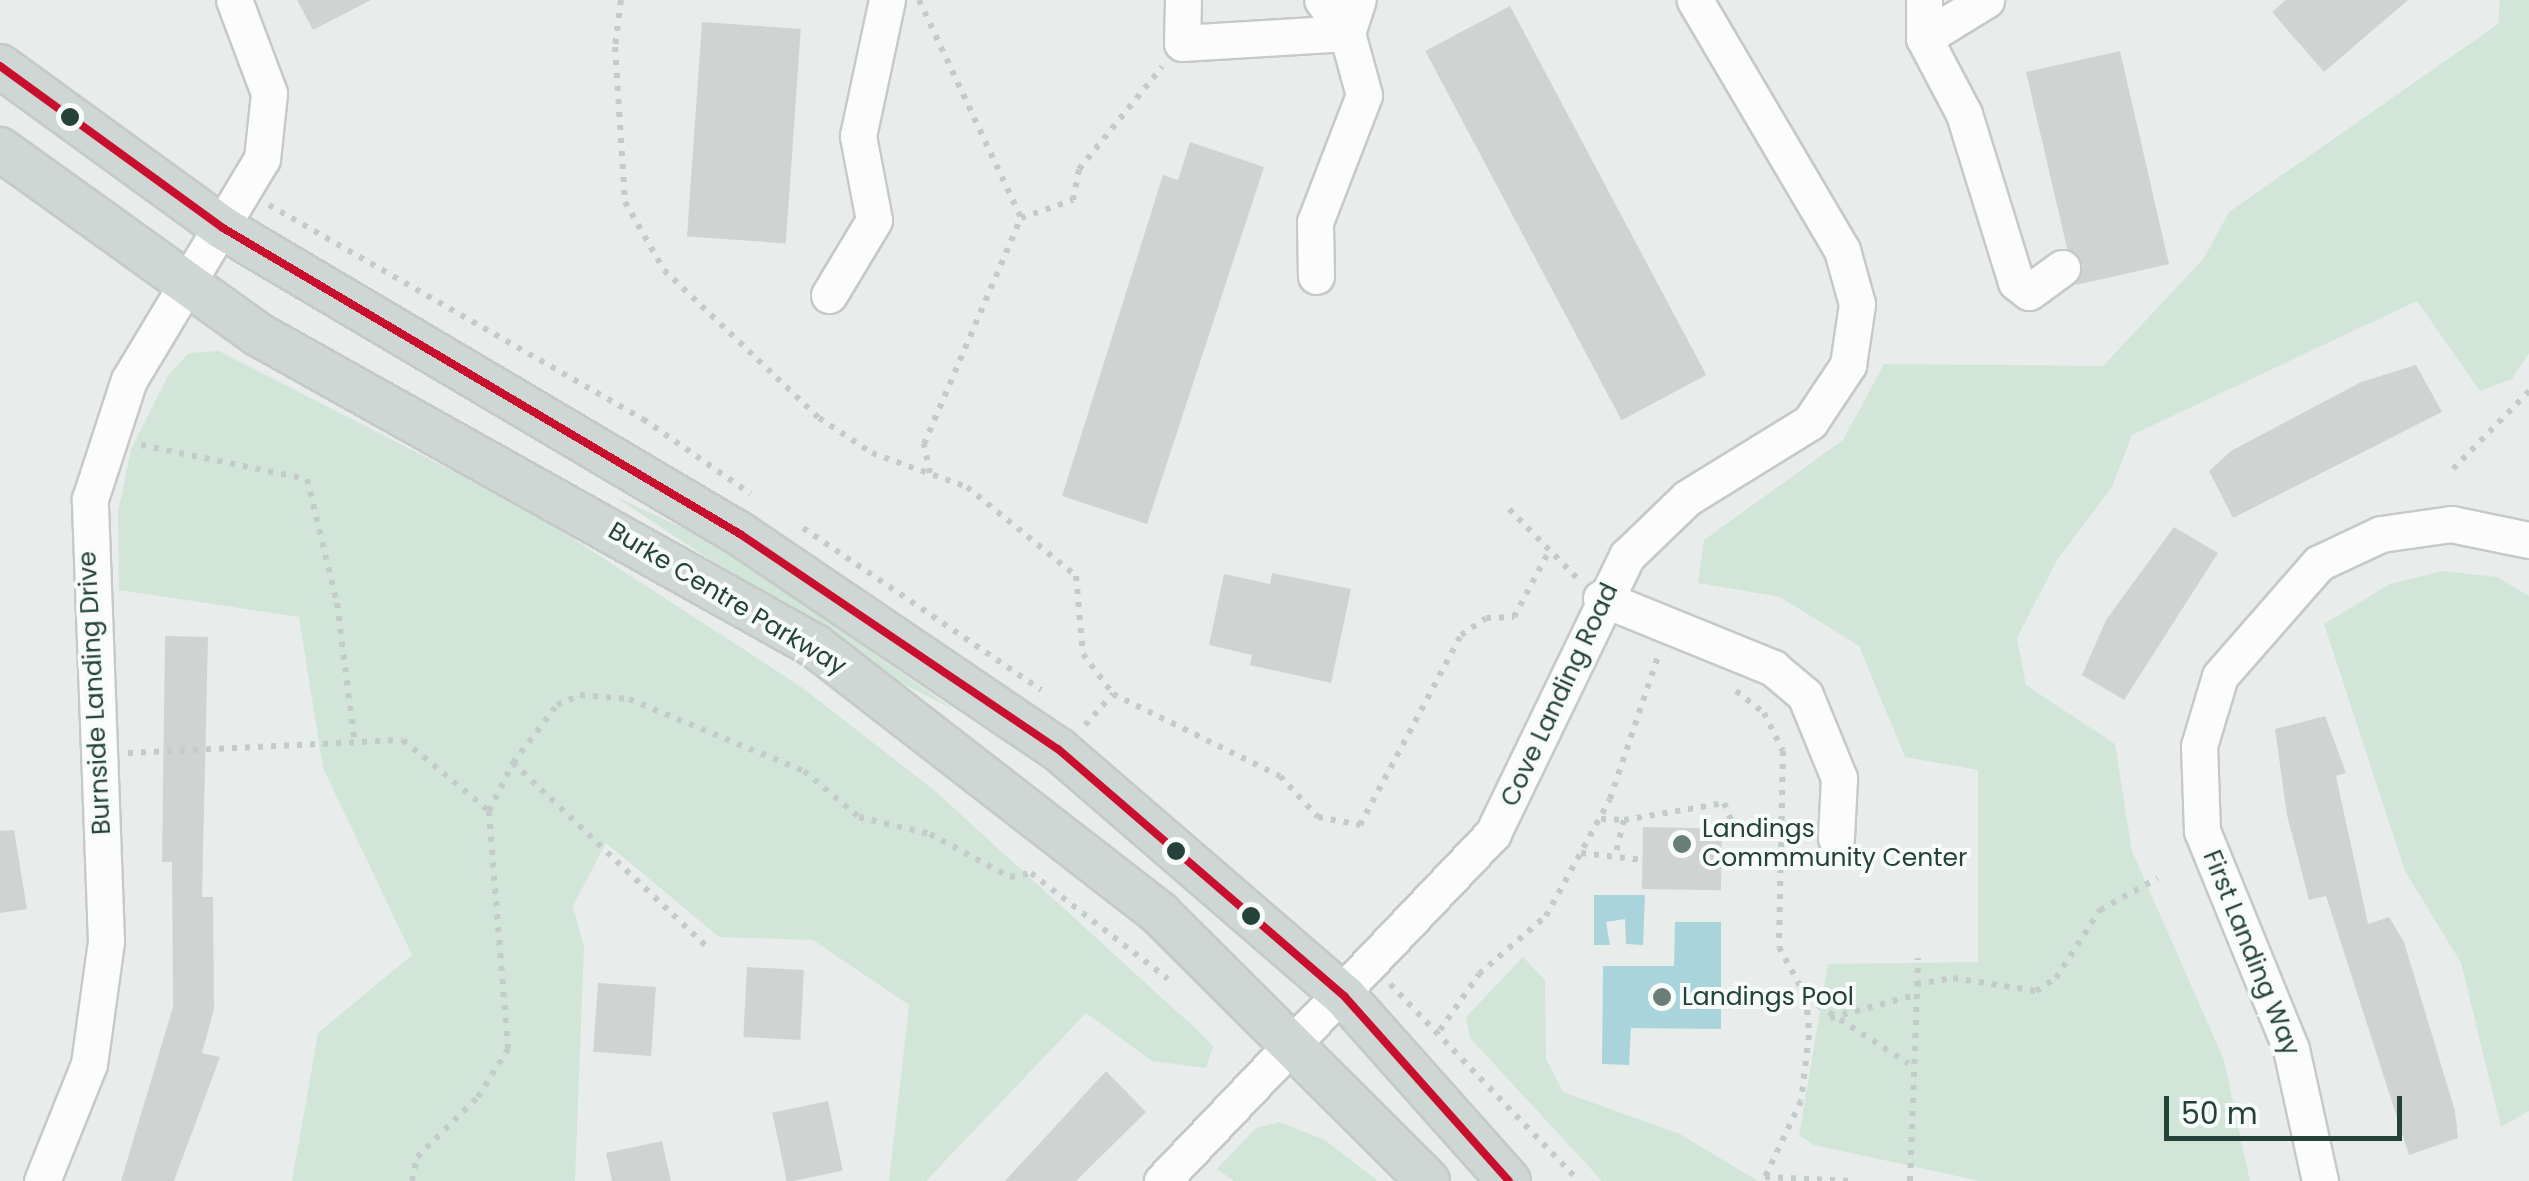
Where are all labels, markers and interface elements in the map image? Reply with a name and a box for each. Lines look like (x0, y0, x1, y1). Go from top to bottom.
unlabelled marker (60, 107, 80, 127)
street label: Burke Centre Parkway (603, 516, 851, 682)
street label: Burnside Landing Drive (73, 550, 117, 836)
street label: Cove Landing Road (1495, 579, 1625, 811)
place label: Landings Commmunity Center (1702, 815, 1967, 874)
marker: Landings Commmunity Center (1671, 833, 1693, 855)
unlabelled marker (1166, 841, 1186, 861)
street label: First Landing Way (2196, 846, 2306, 1060)
unlabelled marker (1241, 906, 1261, 926)
place label: Landings Pool (1682, 982, 1854, 1012)
marker: Landings Pool (1651, 986, 1673, 1008)
scale bar (2169, 1076, 2406, 1138)
text: 50 m (2181, 1092, 2258, 1135)

